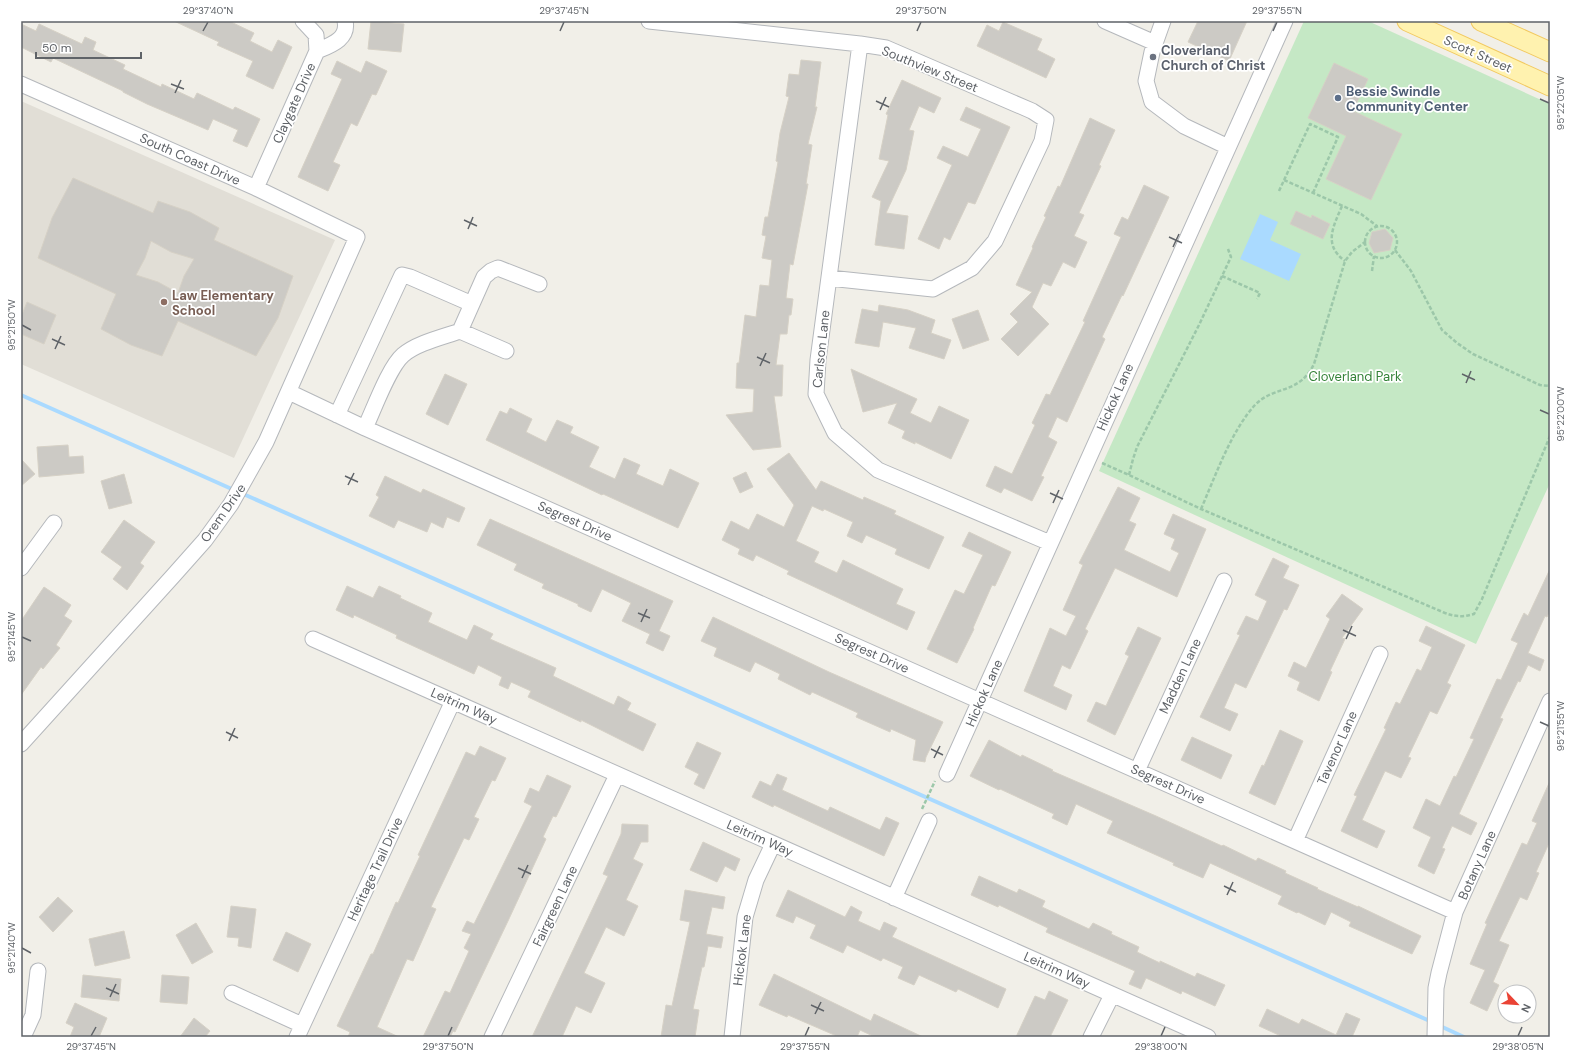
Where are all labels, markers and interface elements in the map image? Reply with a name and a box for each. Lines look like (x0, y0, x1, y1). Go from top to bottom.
text: 29°37'40"N (183, 4, 233, 17)
text: 29°37'45"N (539, 4, 589, 17)
text: 29°37'50"N (896, 4, 946, 17)
text: 29°37'55"N (1252, 4, 1302, 17)
street label: Scott Street (1441, 31, 1515, 77)
scale bar (36, 34, 141, 60)
text: 50 m (42, 40, 71, 56)
street label: Southview Street (879, 42, 981, 96)
place label: Cloverland Church of Christ (1161, 42, 1266, 74)
marker: Cloverland Church of Christ (1148, 52, 1158, 62)
street label: Claygate Drive (269, 60, 319, 146)
text: 95°22'05"W (1554, 76, 1567, 130)
place label: Bessie Swindle Community Center (1346, 83, 1469, 115)
marker: Bessie Swindle Community Center (1333, 93, 1343, 103)
street label: South Coast Drive (137, 129, 243, 189)
place label: Law Elementary School (172, 287, 274, 319)
marker: Law Elementary School (159, 297, 169, 307)
text: 95°21'50"W (5, 299, 18, 351)
street label: Carlson Lane (808, 309, 834, 389)
street label: Hickok Lane (1093, 361, 1137, 433)
park label: Cloverland Park (1308, 368, 1402, 385)
text: 95°22'00"W (1554, 386, 1567, 442)
street label: Orem Drive (197, 480, 249, 546)
street label: Segrest Drive (535, 497, 615, 545)
text: 95°21'45"W (5, 612, 18, 662)
street label: Segrest Drive (832, 629, 912, 677)
street label: Madden Lane (1155, 636, 1205, 716)
street label: Hickok Lane (962, 657, 1006, 729)
street label: Leitrim Way (428, 684, 500, 728)
text: 95°21'55"W (1554, 700, 1567, 751)
street label: Tavenor Lane (1313, 708, 1361, 788)
street label: Segrest Drive (1128, 760, 1208, 808)
street label: Heritage Trail Drive (343, 814, 407, 924)
street label: Leitrim Way (724, 816, 796, 860)
street label: Botany Lane (1454, 828, 1500, 902)
street label: Fairgreen Lane (529, 863, 581, 949)
street label: Hickok Lane (729, 913, 755, 987)
text: 95°21'40"W (5, 922, 18, 974)
street label: Leitrim Way (1021, 948, 1093, 992)
north arrow (1497, 984, 1537, 1024)
text: N (1518, 1002, 1534, 1015)
text: 29°37'45"N (66, 1040, 116, 1053)
text: 29°37'50"N (423, 1040, 473, 1053)
text: 29°37'55"N (780, 1040, 830, 1053)
text: 29°38'00"N (1135, 1040, 1187, 1053)
text: 29°38'05"N (1492, 1040, 1544, 1053)

